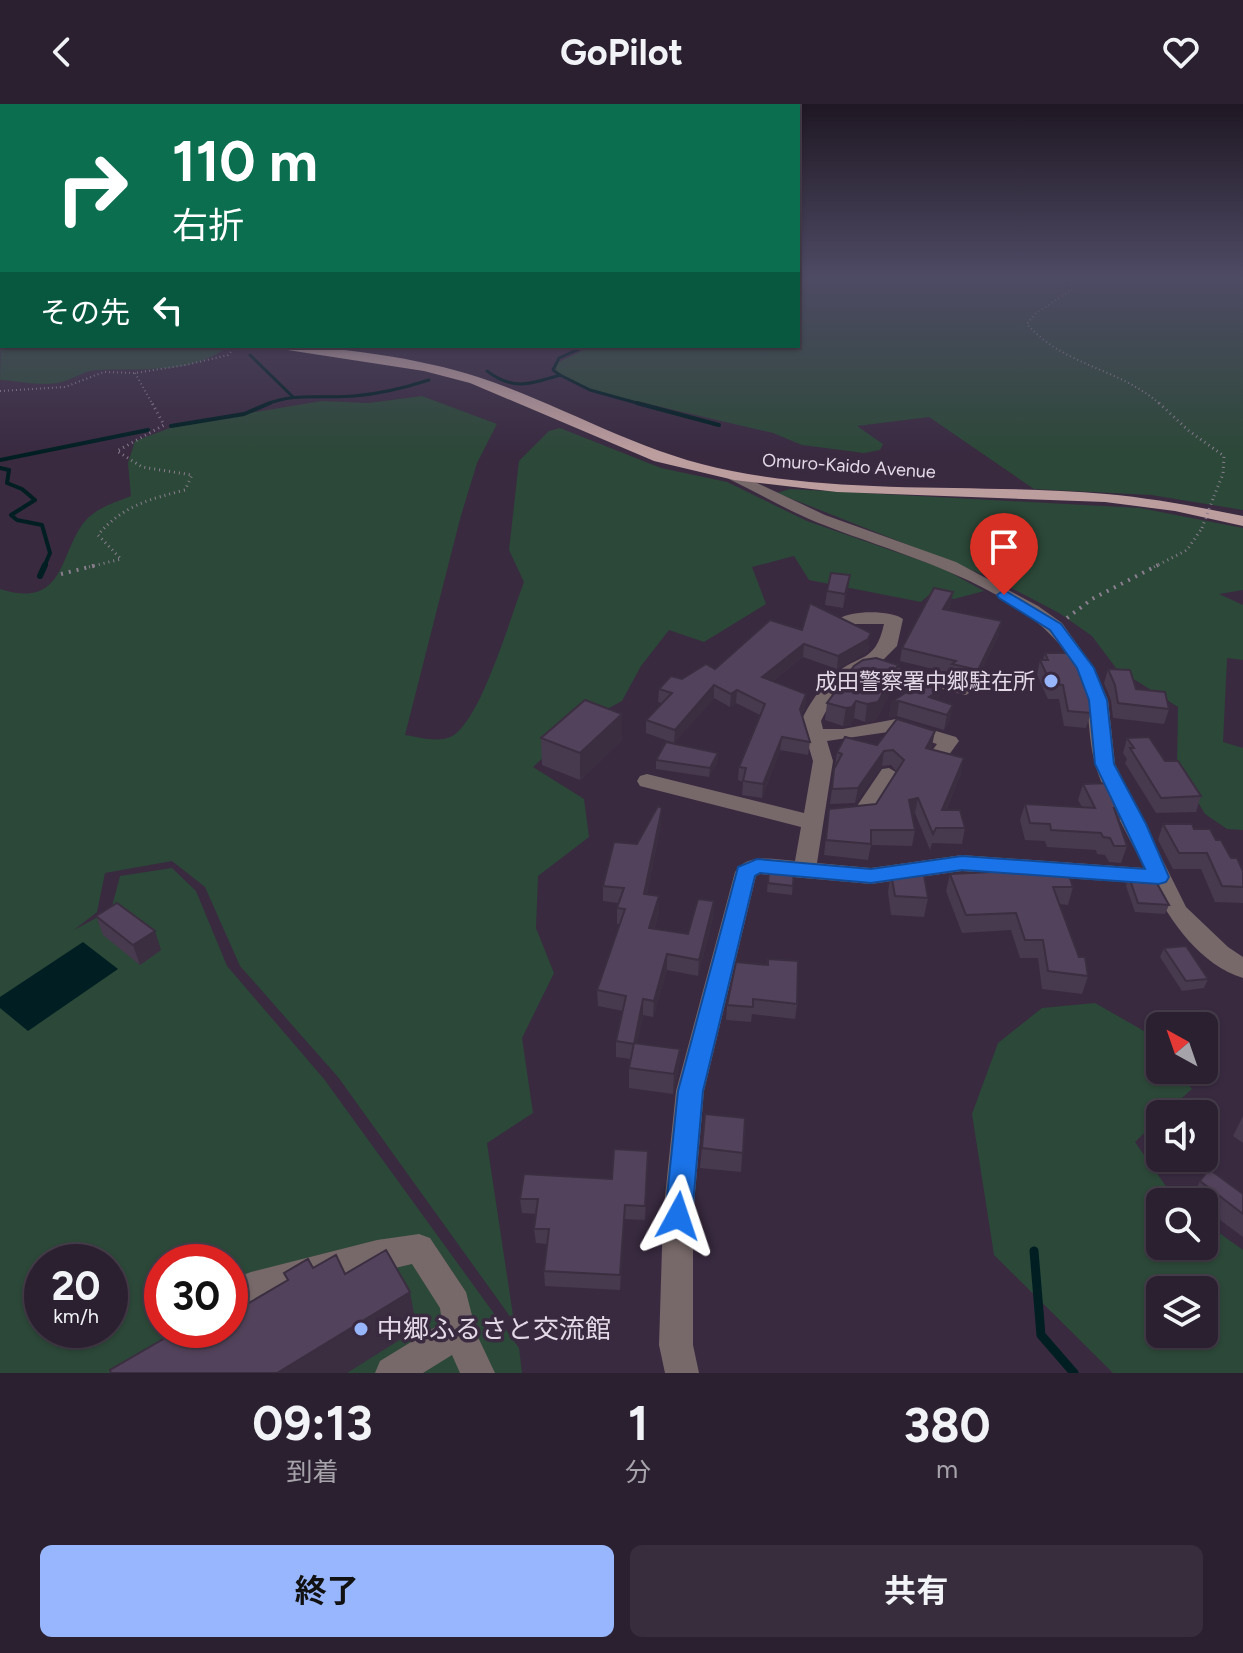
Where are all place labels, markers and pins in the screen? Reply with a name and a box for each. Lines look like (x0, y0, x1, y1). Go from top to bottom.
pin (970, 513, 1038, 595)
place label: 成田警察署中郷駐在所 (815, 668, 1035, 695)
marker: 成田警察署中郷駐在所 (1042, 672, 1060, 690)
place label: 中郷ふるさと交流館 (377, 1313, 611, 1345)
marker: 中郷ふるさと交流館 (352, 1320, 370, 1338)

